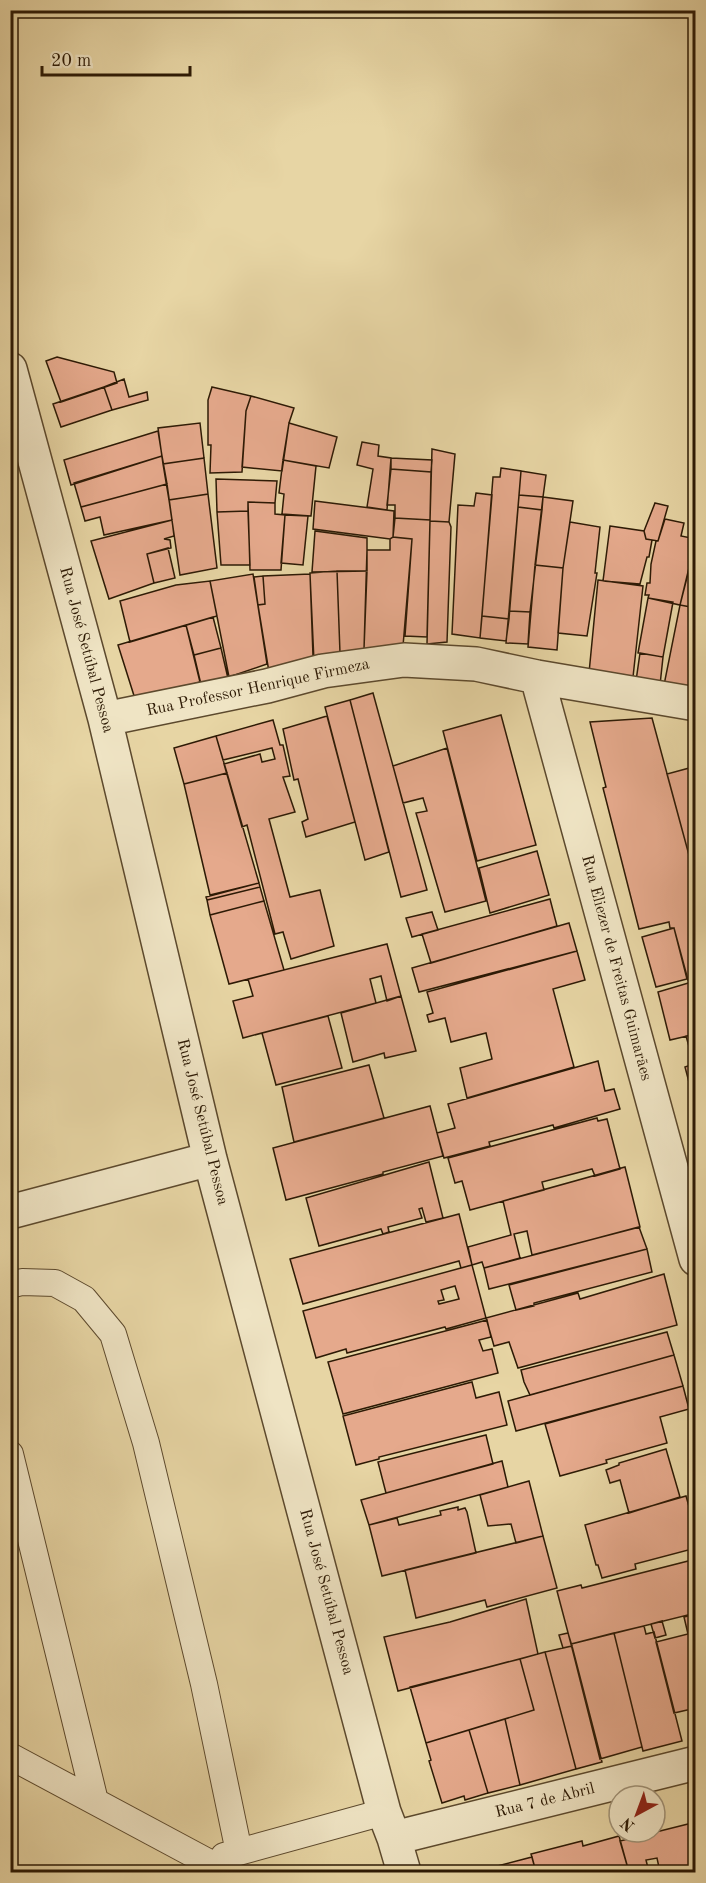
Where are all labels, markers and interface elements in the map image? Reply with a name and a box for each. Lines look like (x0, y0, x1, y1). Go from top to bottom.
scale bar (42, 39, 190, 77)
text: 20 m (51, 52, 91, 70)
street label: Rua José Setúbal Pessoa (56, 565, 116, 735)
street label: Rua Professor Henrique Firmeza (145, 656, 371, 720)
street label: Rua Eliezer de Freitas Guimarães (578, 853, 654, 1083)
street label: Rua José Setúbal Pessoa (174, 1037, 230, 1207)
street label: Rua José Setúbal Pessoa (296, 1507, 356, 1677)
street label: Rua 7 de Abril (494, 1781, 596, 1821)
north arrow (607, 1784, 667, 1844)
text: N (618, 1813, 638, 1834)

